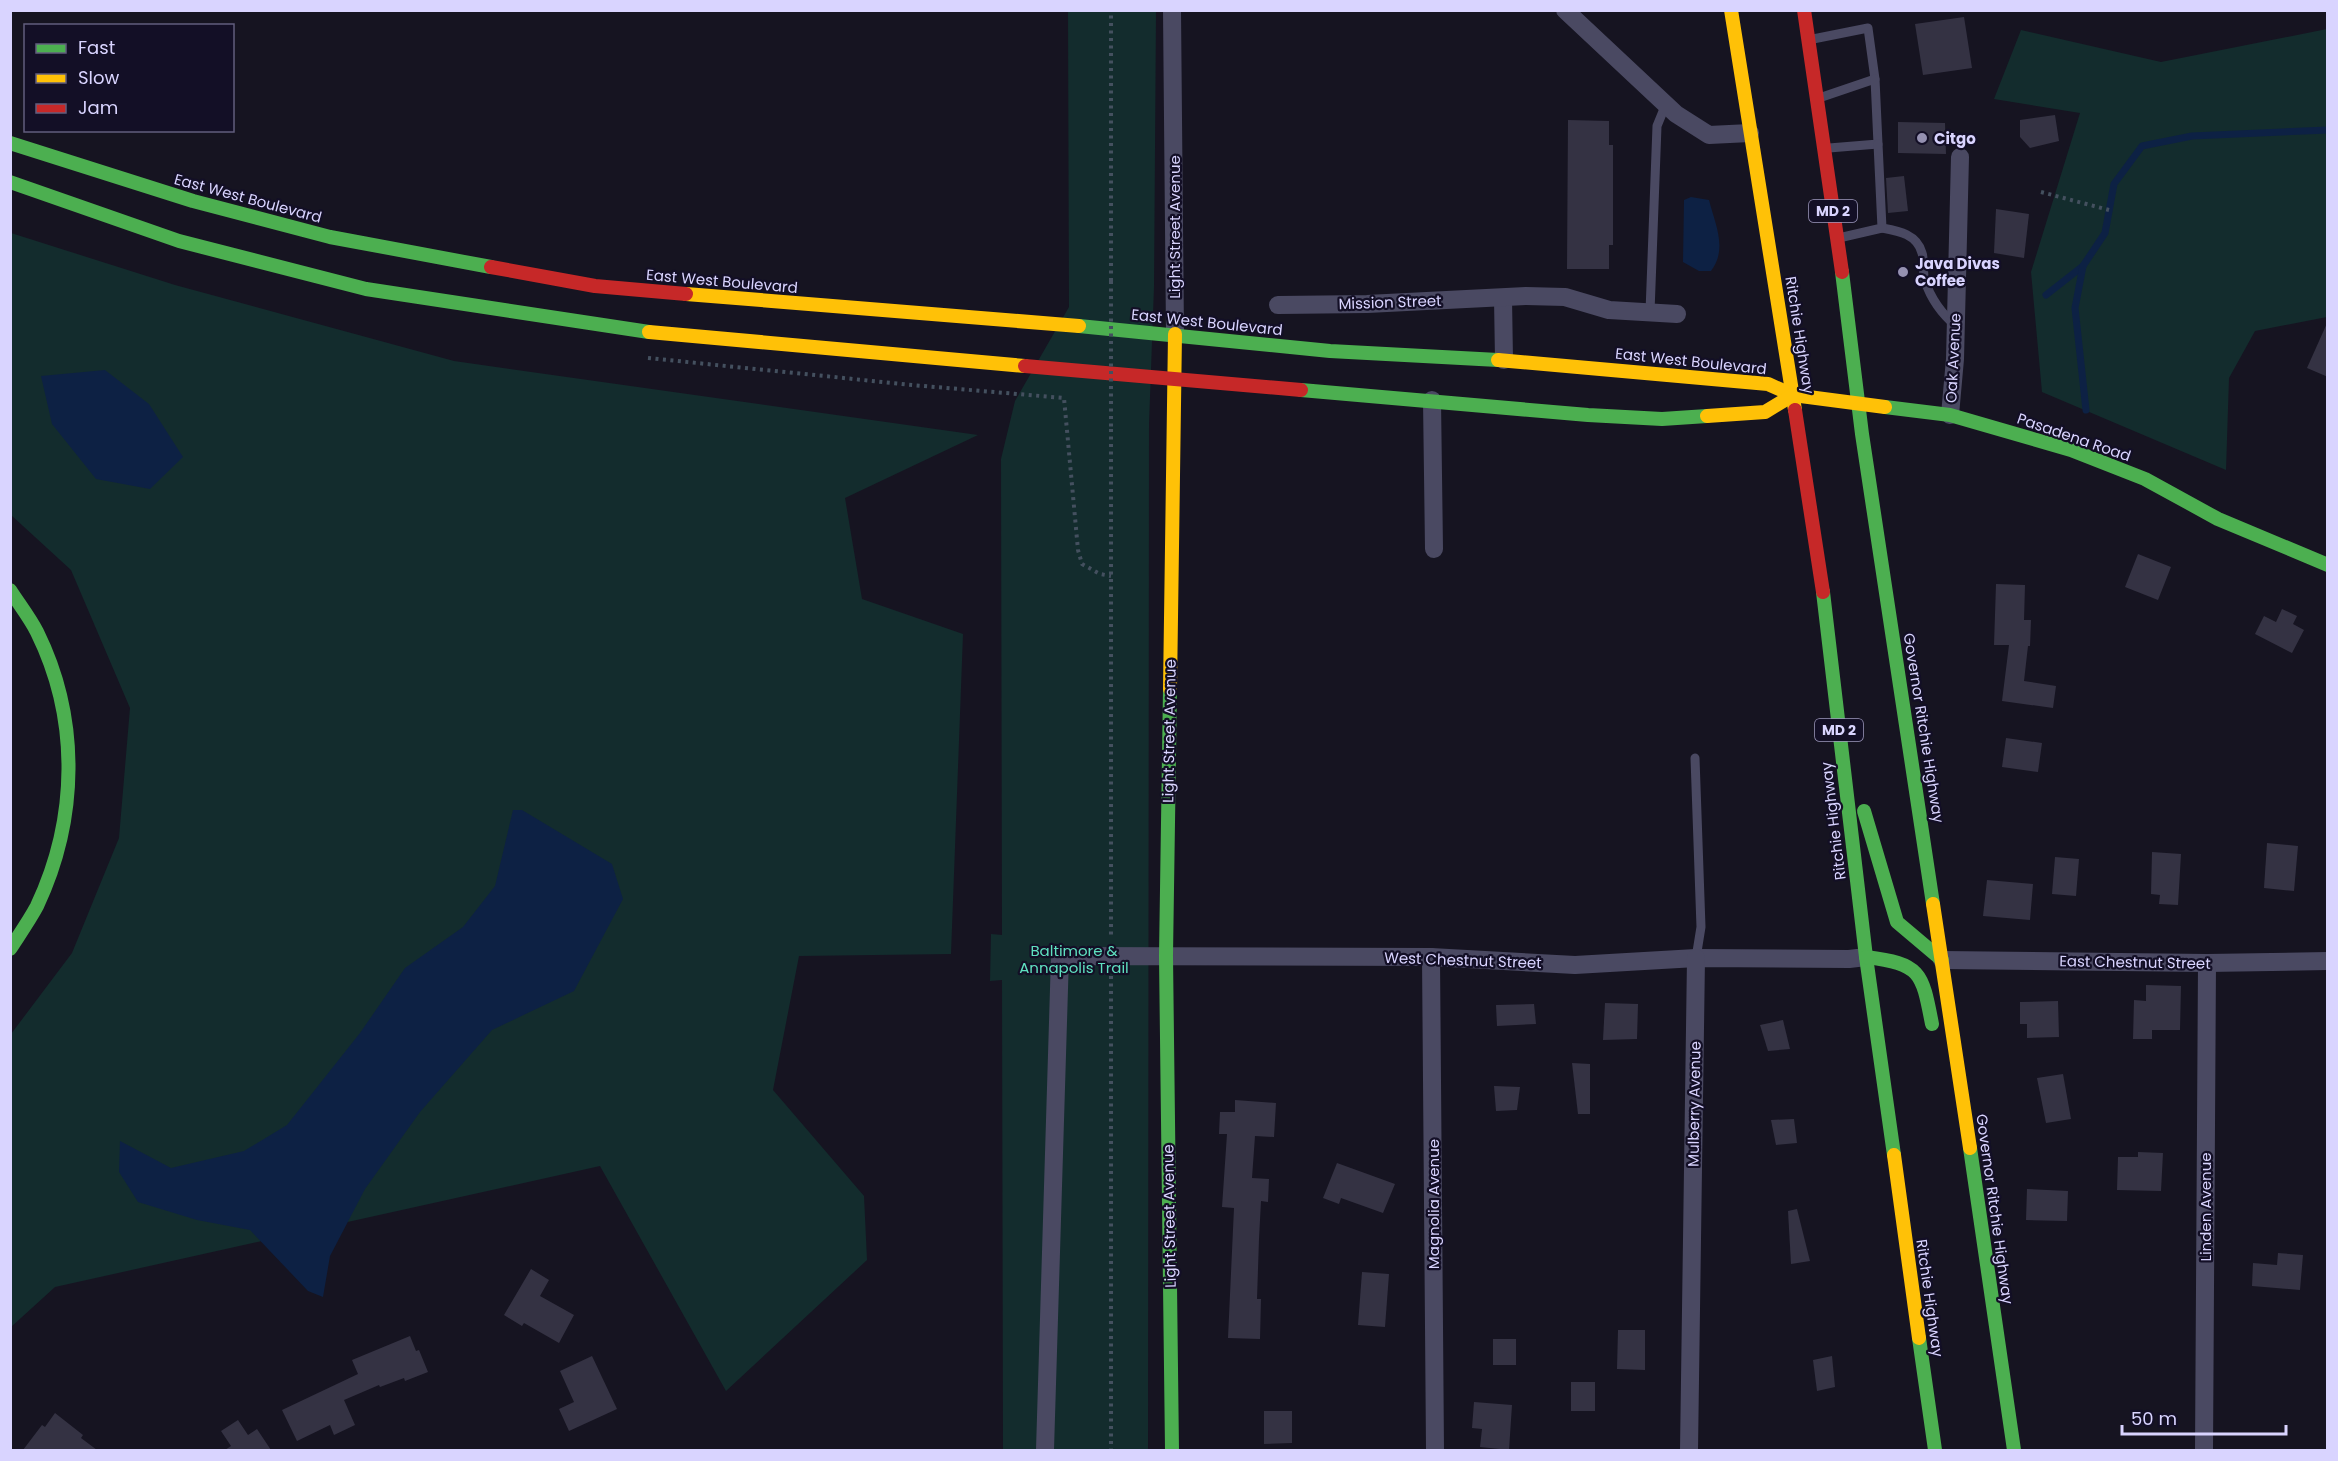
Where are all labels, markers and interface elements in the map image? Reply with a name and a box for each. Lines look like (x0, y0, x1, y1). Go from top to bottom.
legend (24, 24, 234, 132)
text: Fast (78, 35, 115, 60)
text: Slow (78, 65, 120, 90)
text: Jam (78, 95, 118, 120)
place label: Citgo (1934, 128, 1976, 149)
marker: Citgo (1915, 131, 1929, 145)
street label: Light Street Avenue (1164, 155, 1185, 299)
street label: East West Boulevard (172, 168, 324, 228)
road number: MD 2 (1809, 200, 1857, 222)
place label: Java Divas Coffee (1915, 253, 2000, 291)
street label: East West Boulevard (645, 264, 799, 298)
marker: Java Divas Coffee (1896, 265, 1910, 279)
street label: Ritchie Highway (1780, 275, 1820, 396)
street label: Mission Street (1338, 290, 1442, 314)
street label: East West Boulevard (1130, 304, 1284, 340)
street label: Oak Avenue (1940, 313, 1966, 403)
street label: East West Boulevard (1614, 343, 1768, 379)
street label: Pasadena Road (2014, 408, 2134, 466)
street label: Governor Ritchie Highway (1899, 632, 1949, 825)
street label: Light Street Avenue (1157, 659, 1181, 803)
road number: MD 2 (1815, 719, 1863, 741)
street label: Ritchie Highway (1815, 760, 1851, 881)
park label: Baltimore & Annapolis Trail (1019, 940, 1129, 978)
street label: West Chestnut Street (1384, 947, 1542, 973)
street label: East Chestnut Street (2059, 950, 2211, 974)
street label: Mulberry Avenue (1682, 1041, 1706, 1167)
street label: Governor Ritchie Highway (1971, 1112, 2019, 1306)
street label: Magnolia Avenue (1423, 1139, 1444, 1269)
street label: Light Street Avenue (1157, 1144, 1181, 1288)
street label: Linden Avenue (2195, 1152, 2216, 1262)
street label: Ritchie Highway (1911, 1238, 1949, 1359)
scale bar (2122, 1398, 2286, 1436)
text: 50 m (2131, 1406, 2177, 1431)

